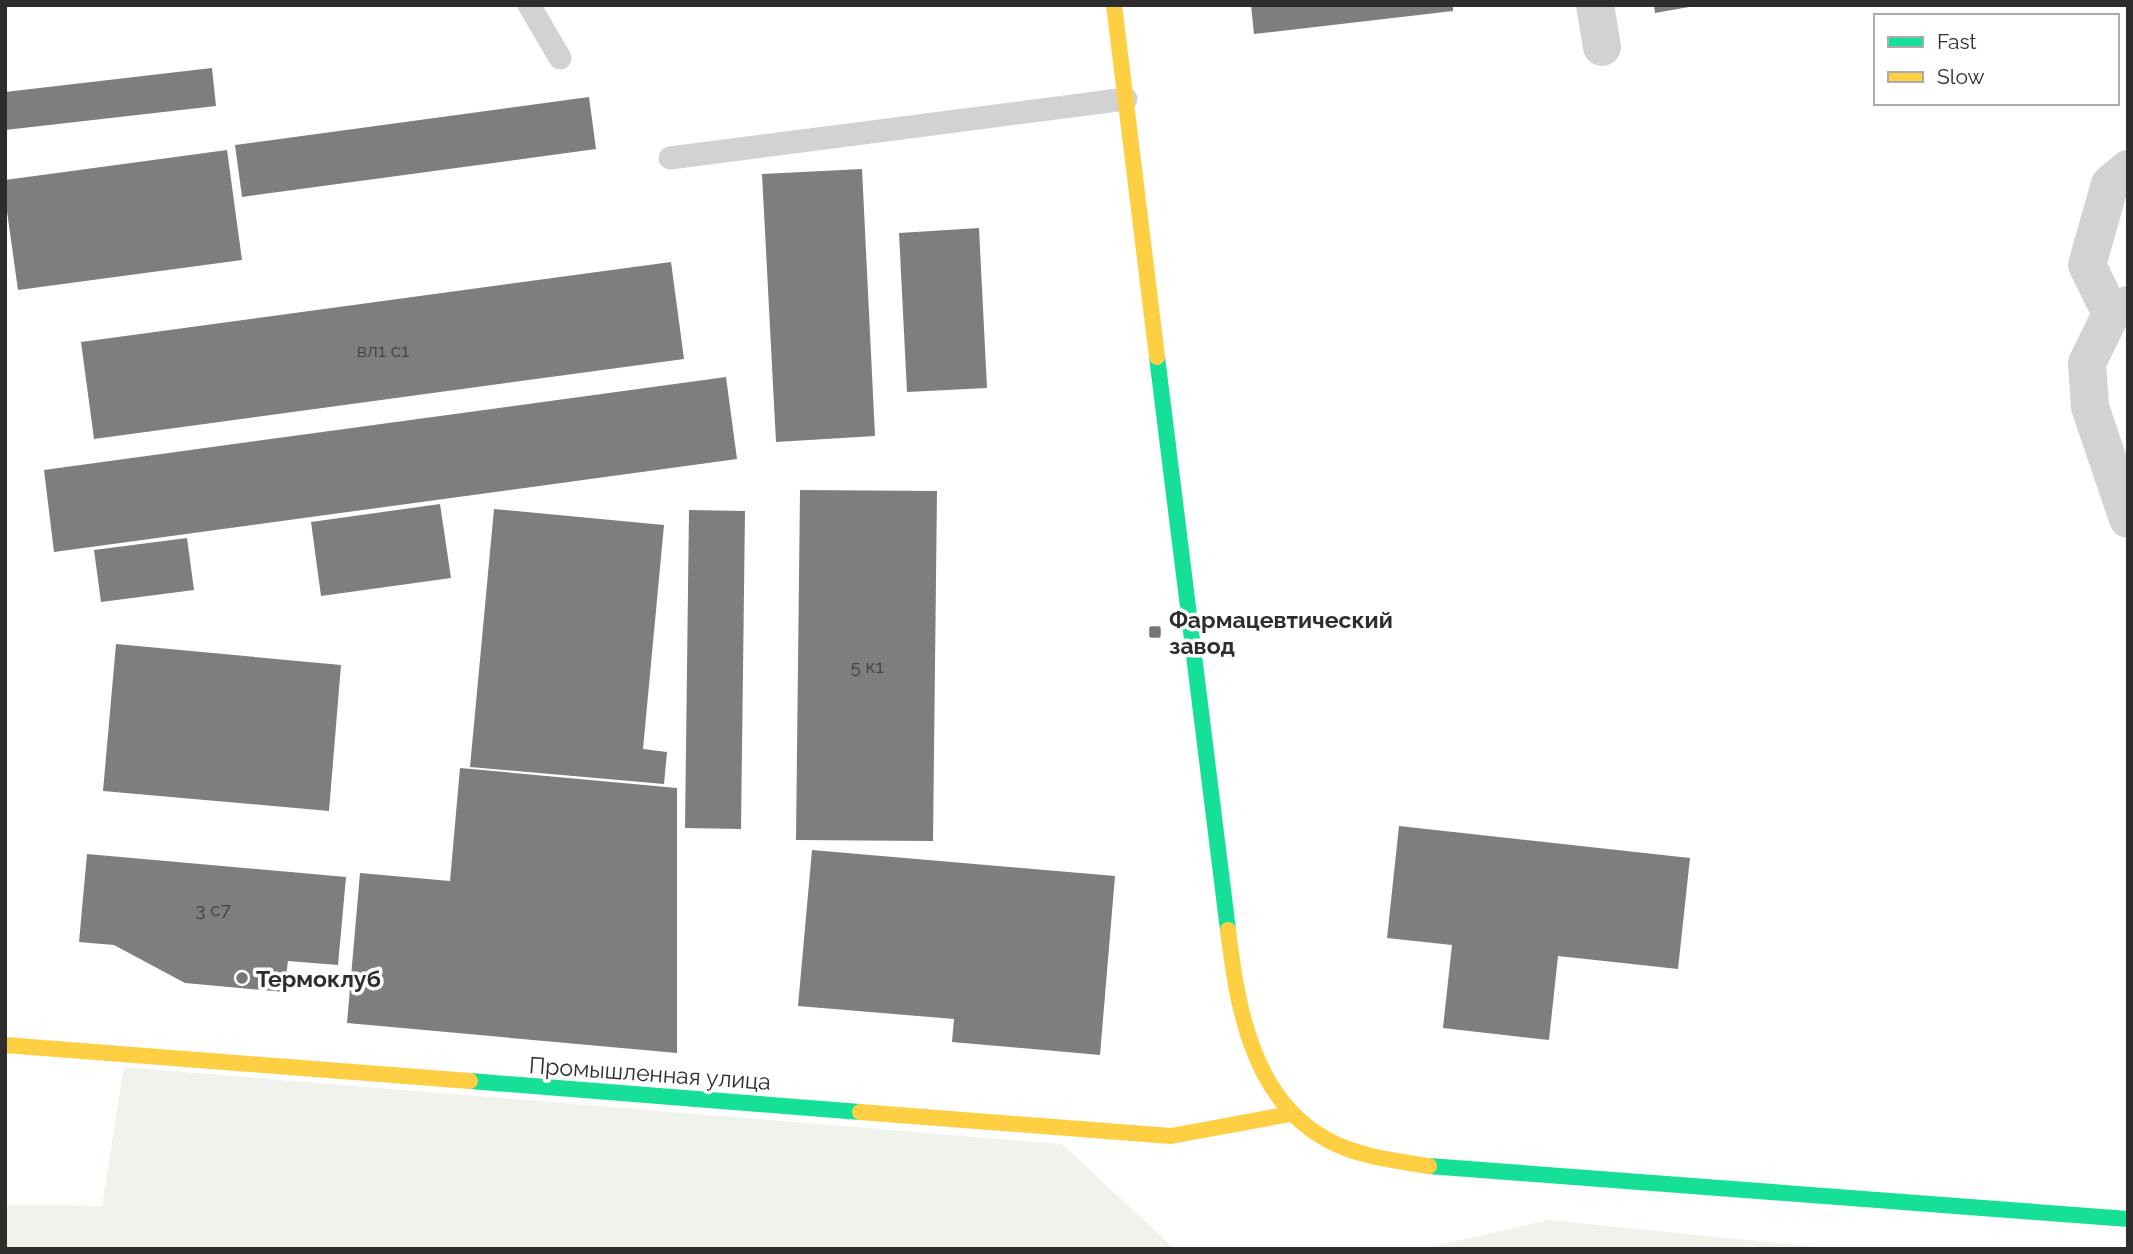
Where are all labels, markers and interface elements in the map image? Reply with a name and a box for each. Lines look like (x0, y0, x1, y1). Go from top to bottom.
legend (1874, 14, 2119, 105)
text: Fast (1937, 29, 1977, 54)
text: Slow (1937, 64, 1985, 89)
house number: вл1 с1 (357, 339, 409, 361)
place label: Фармацевтический завод (1169, 606, 1393, 659)
marker: Фармацевтический завод (1147, 624, 1163, 640)
house number: 5 к1 (850, 655, 884, 677)
house number: 3 с7 (195, 898, 231, 920)
place label: Термоклуб (256, 965, 381, 992)
marker: Термоклуб (234, 970, 250, 986)
street label: Промышленная улица (528, 1051, 772, 1095)

